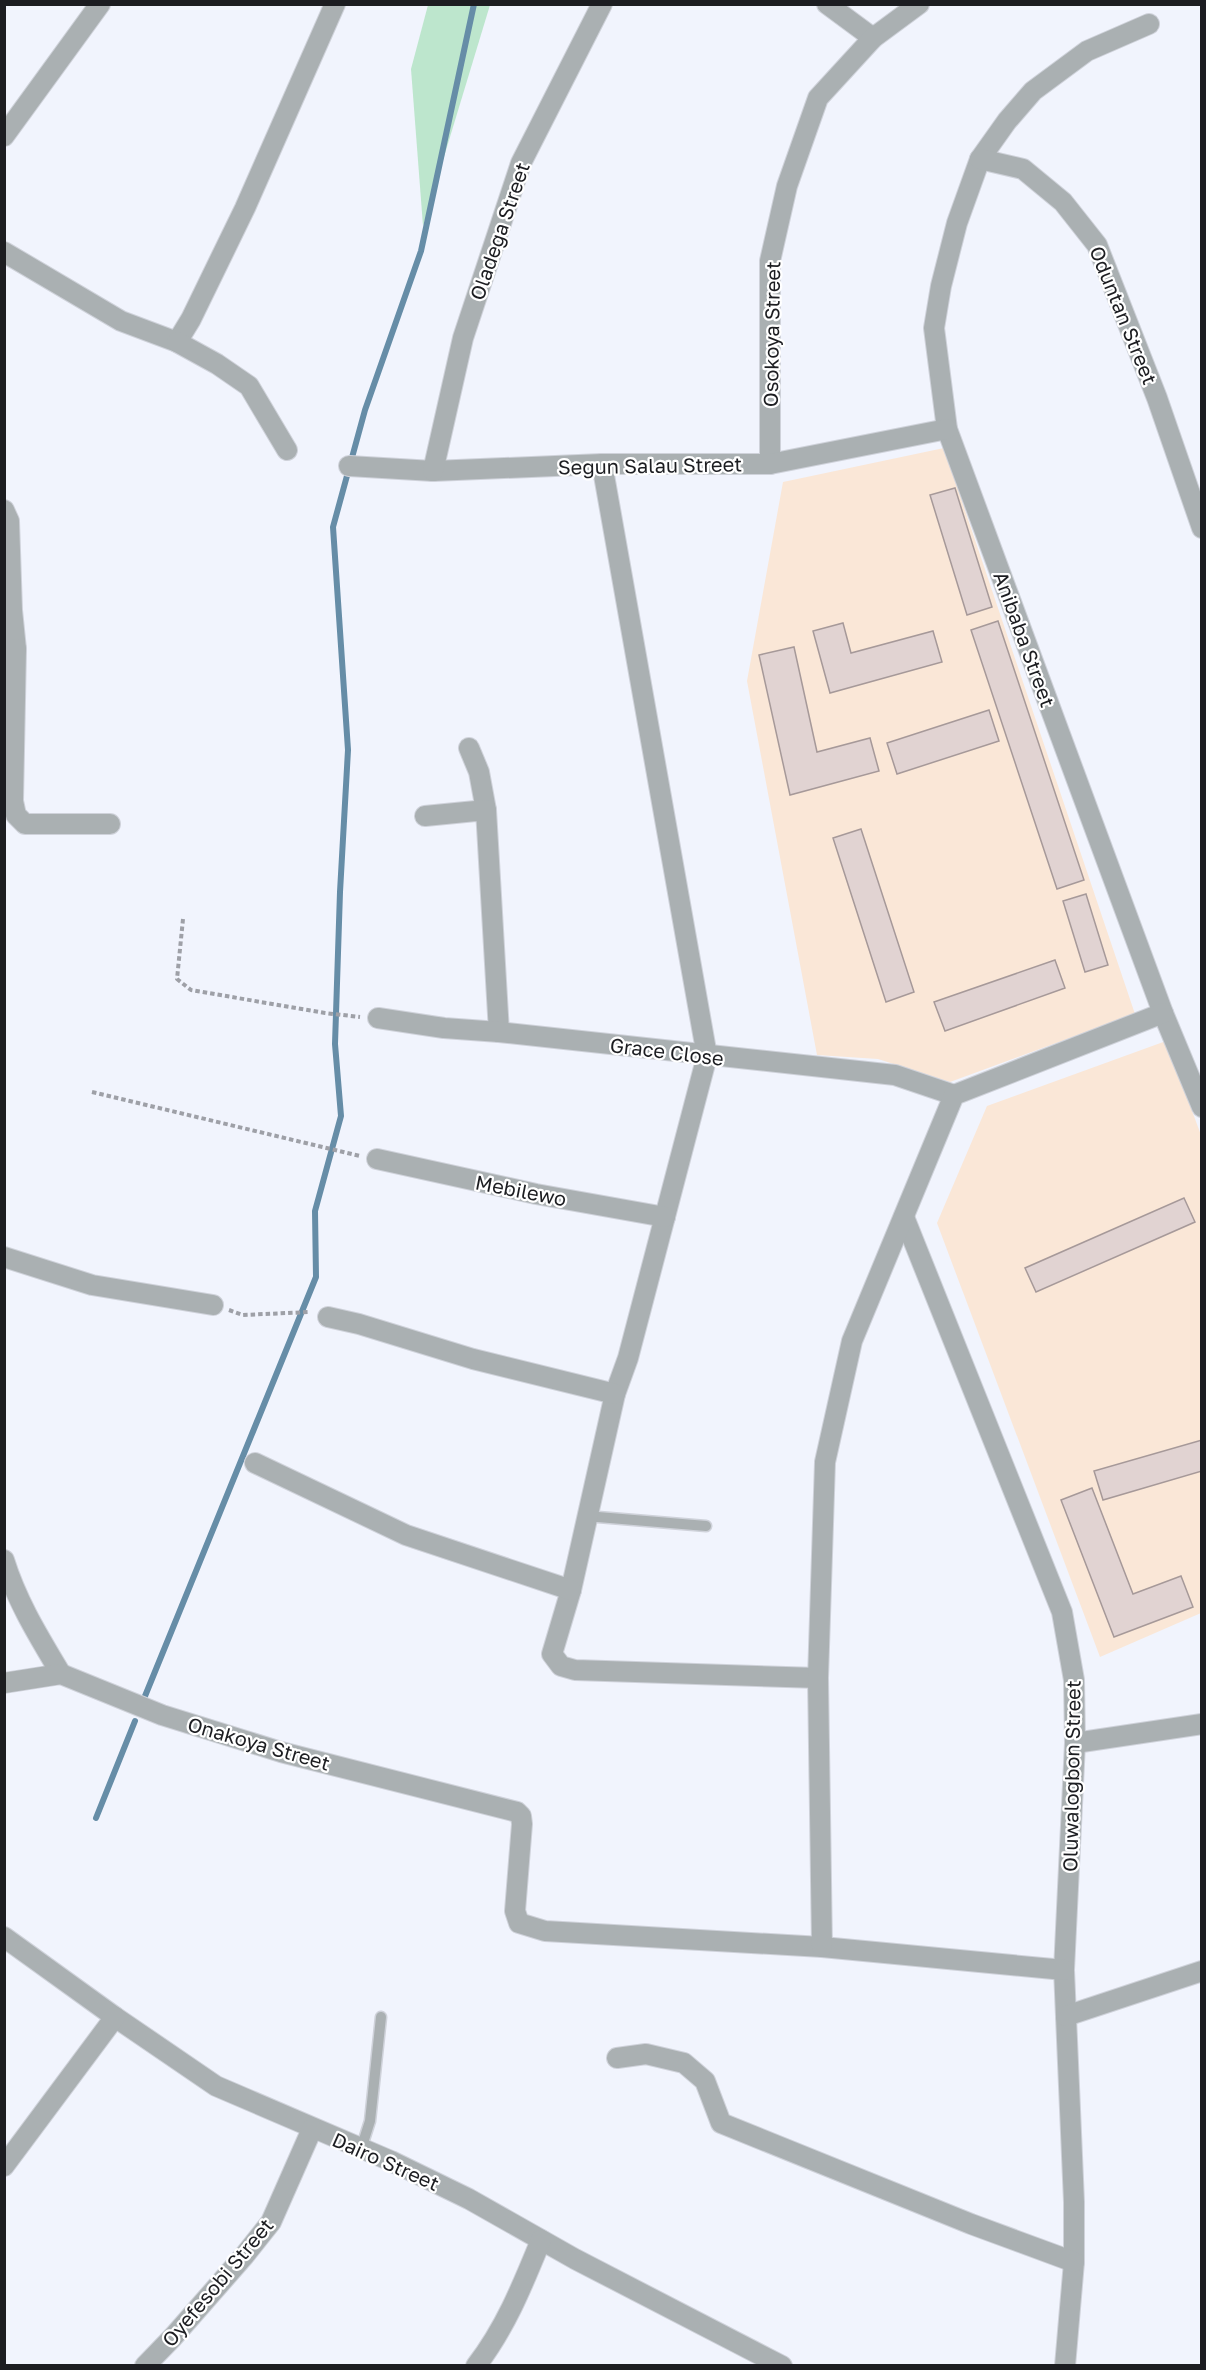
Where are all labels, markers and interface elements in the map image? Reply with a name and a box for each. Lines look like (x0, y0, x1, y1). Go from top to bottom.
street label: Oladega Street (464, 159, 534, 303)
street label: Oduntan Street (1085, 242, 1163, 388)
street label: Osokoya Street (758, 261, 784, 407)
street label: Segun Salau Street (558, 451, 742, 479)
street label: Anibaba Street (989, 568, 1061, 710)
street label: Grace Close (609, 1032, 725, 1070)
street label: Mebilewo (474, 1169, 568, 1211)
street label: Oluwalogbon Street (1057, 1680, 1085, 1872)
street label: Onakoya Street (185, 1711, 333, 1775)
street label: Dairo Street (329, 2127, 443, 2195)
street label: Oyefesobi Street (156, 2213, 278, 2351)

